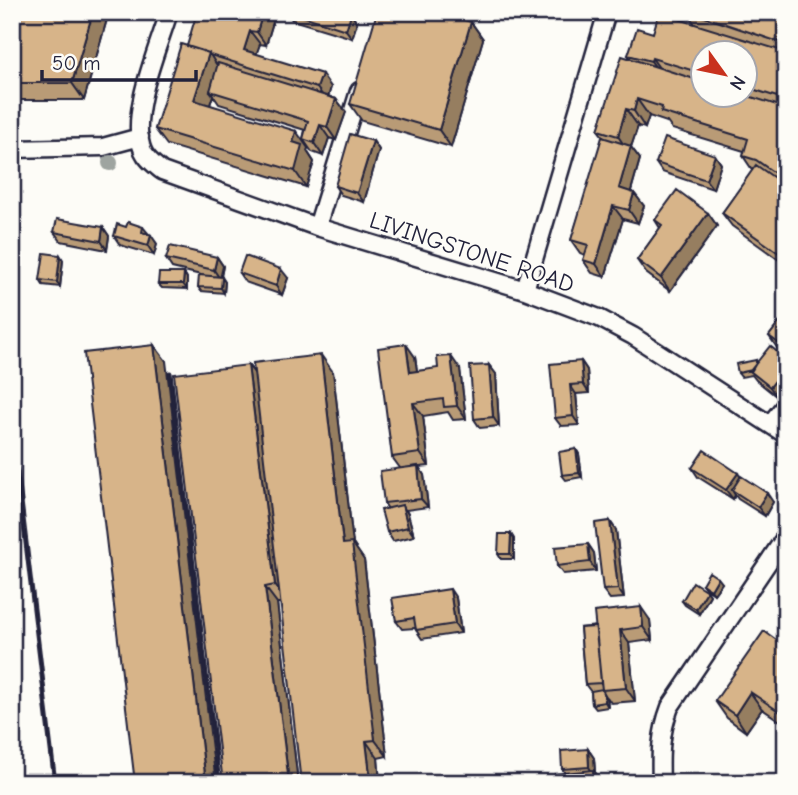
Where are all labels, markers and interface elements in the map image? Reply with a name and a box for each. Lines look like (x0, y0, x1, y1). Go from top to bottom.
scale bar (42, 38, 196, 82)
north arrow (690, 38, 760, 108)
text: 50 m (52, 51, 101, 75)
text: N (725, 72, 750, 94)
street label: LIVINGSTONE ROAD (366, 206, 578, 298)

